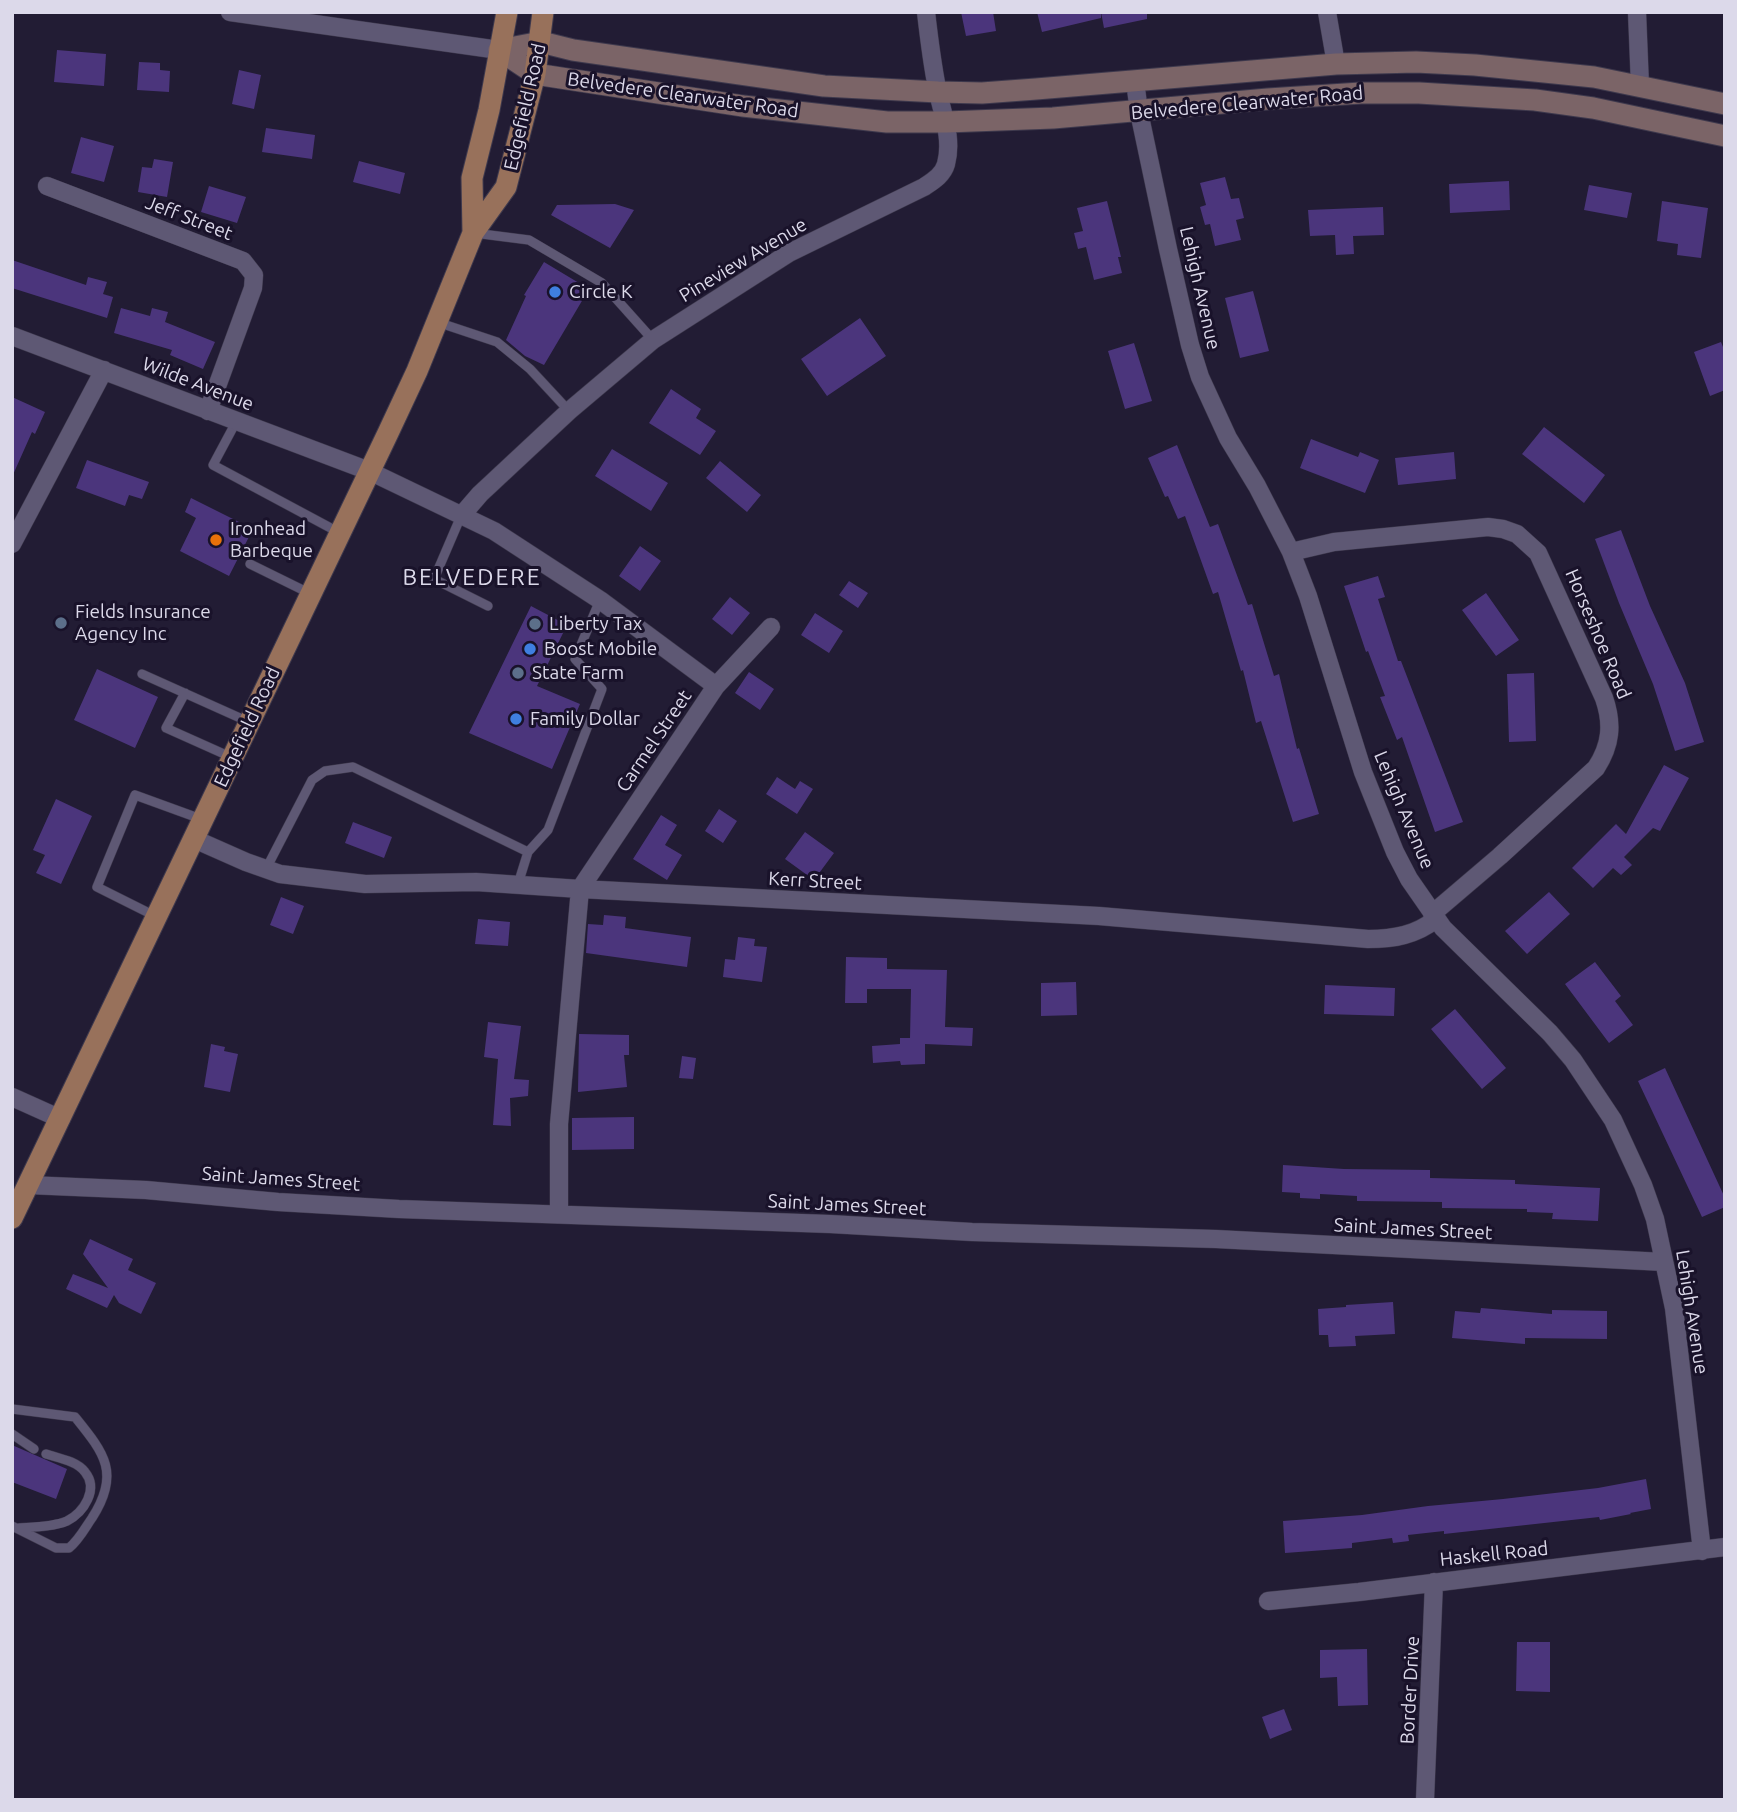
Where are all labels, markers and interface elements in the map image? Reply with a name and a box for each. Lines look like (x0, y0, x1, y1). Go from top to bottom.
street label: Edgefield Road (499, 41, 551, 173)
street label: Belvedere Clearwater Road (566, 67, 800, 123)
street label: Belvedere Clearwater Road (1130, 81, 1364, 125)
street label: Jeff Street (142, 191, 236, 245)
street label: Pineview Avenue (675, 213, 811, 307)
street label: Lehigh Avenue (1175, 224, 1225, 352)
place label: Circle K (569, 281, 633, 303)
marker: Circle K (547, 284, 563, 300)
street label: Wilde Avenue (139, 352, 257, 416)
place label: Ironhead Barbeque (230, 518, 313, 562)
marker: Ironhead Barbeque (208, 532, 224, 548)
district label: BELVEDERE (404, 563, 540, 591)
street label: Horseshoe Road (1560, 566, 1636, 702)
place label: Fields Insurance Agency Inc (75, 601, 211, 645)
place label: Liberty Tax (549, 613, 642, 635)
marker: Fields Insurance Agency Inc (53, 615, 69, 631)
marker: Liberty Tax (527, 616, 543, 632)
place label: Boost Mobile (544, 638, 657, 660)
marker: Boost Mobile (522, 641, 538, 657)
place label: State Farm (532, 662, 624, 684)
street label: Edgefield Road (209, 663, 285, 791)
marker: State Farm (510, 665, 526, 681)
street label: Carmel Street (612, 686, 696, 796)
place label: Family Dollar (530, 708, 640, 730)
marker: Family Dollar (508, 711, 524, 727)
street label: Lehigh Avenue (1369, 748, 1439, 872)
street label: Kerr Street (768, 867, 862, 895)
street label: Saint James Street (201, 1162, 361, 1196)
street label: Saint James Street (767, 1189, 927, 1221)
street label: Saint James Street (1333, 1213, 1493, 1245)
street label: Lehigh Avenue (1671, 1248, 1713, 1376)
street label: Haskell Road (1439, 1537, 1549, 1571)
street label: Border Drive (1396, 1635, 1424, 1745)

